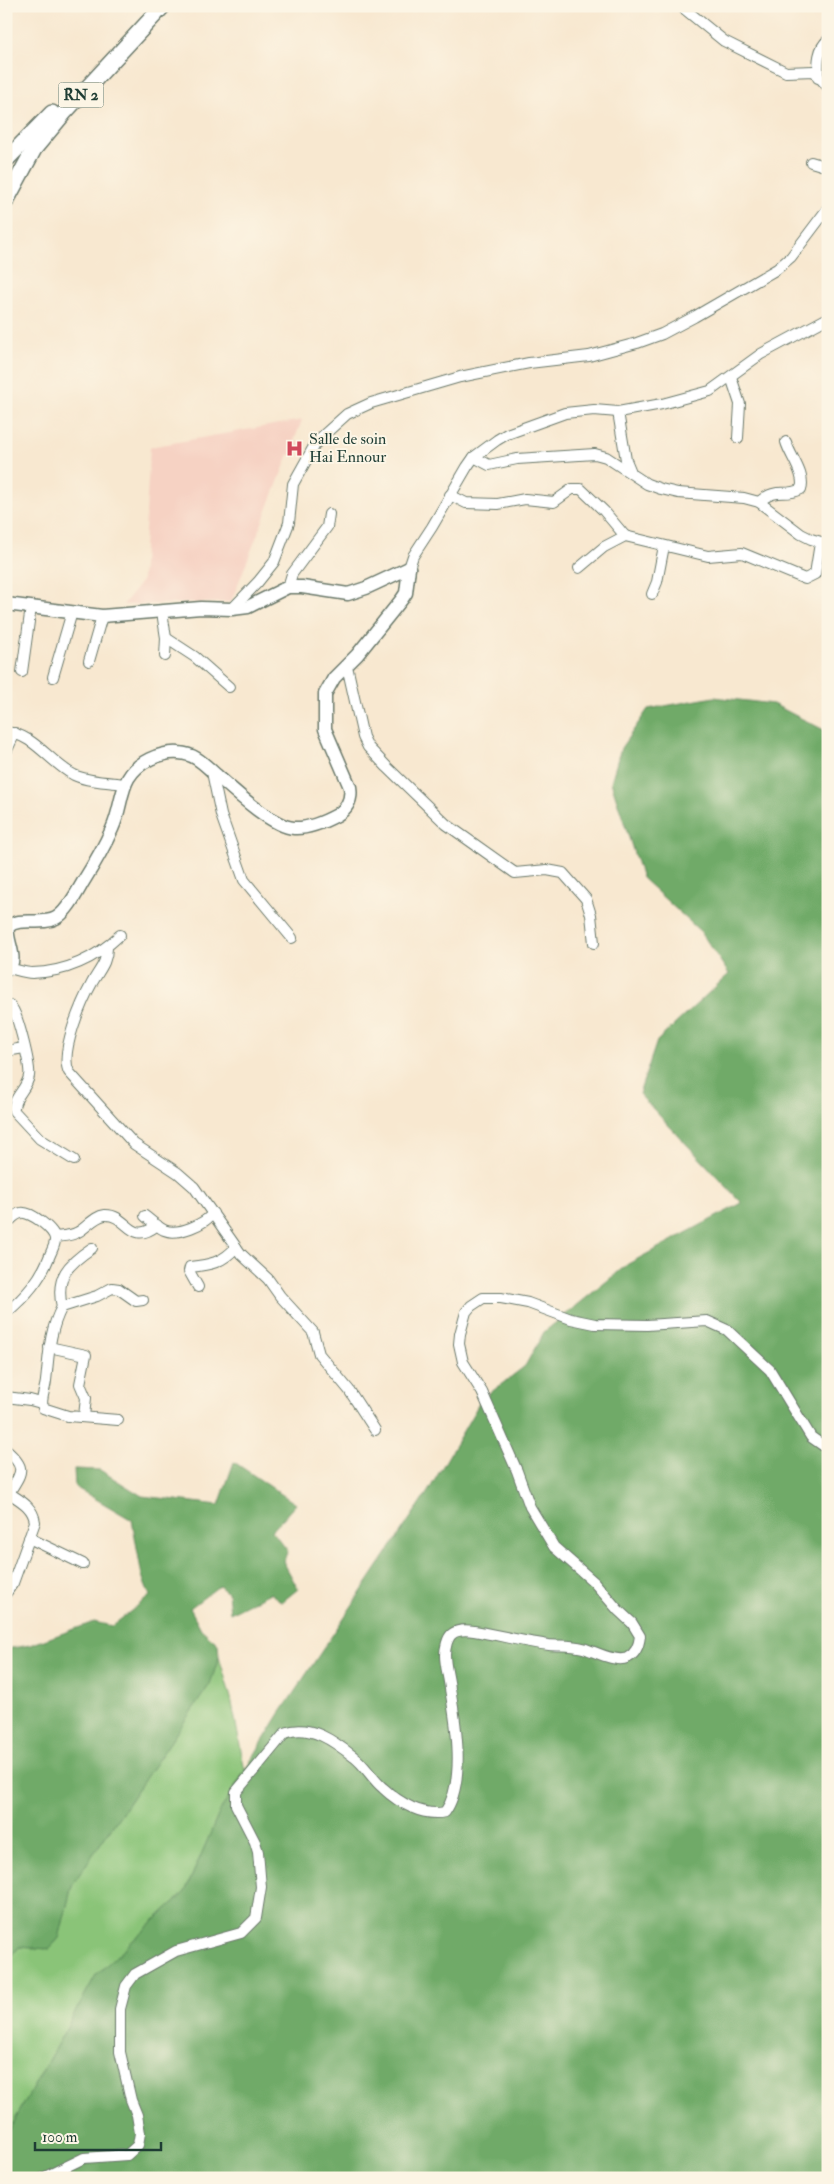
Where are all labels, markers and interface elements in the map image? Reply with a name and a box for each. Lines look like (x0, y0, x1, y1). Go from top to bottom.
road number: RN 2 (58, 82, 104, 108)
place label: Salle de soin Hai Ennour (309, 429, 386, 467)
hospital icon: Salle de soin Hai Ennour (285, 438, 305, 458)
scale bar (35, 2119, 161, 2151)
text: 100 m (42, 2128, 78, 2147)

